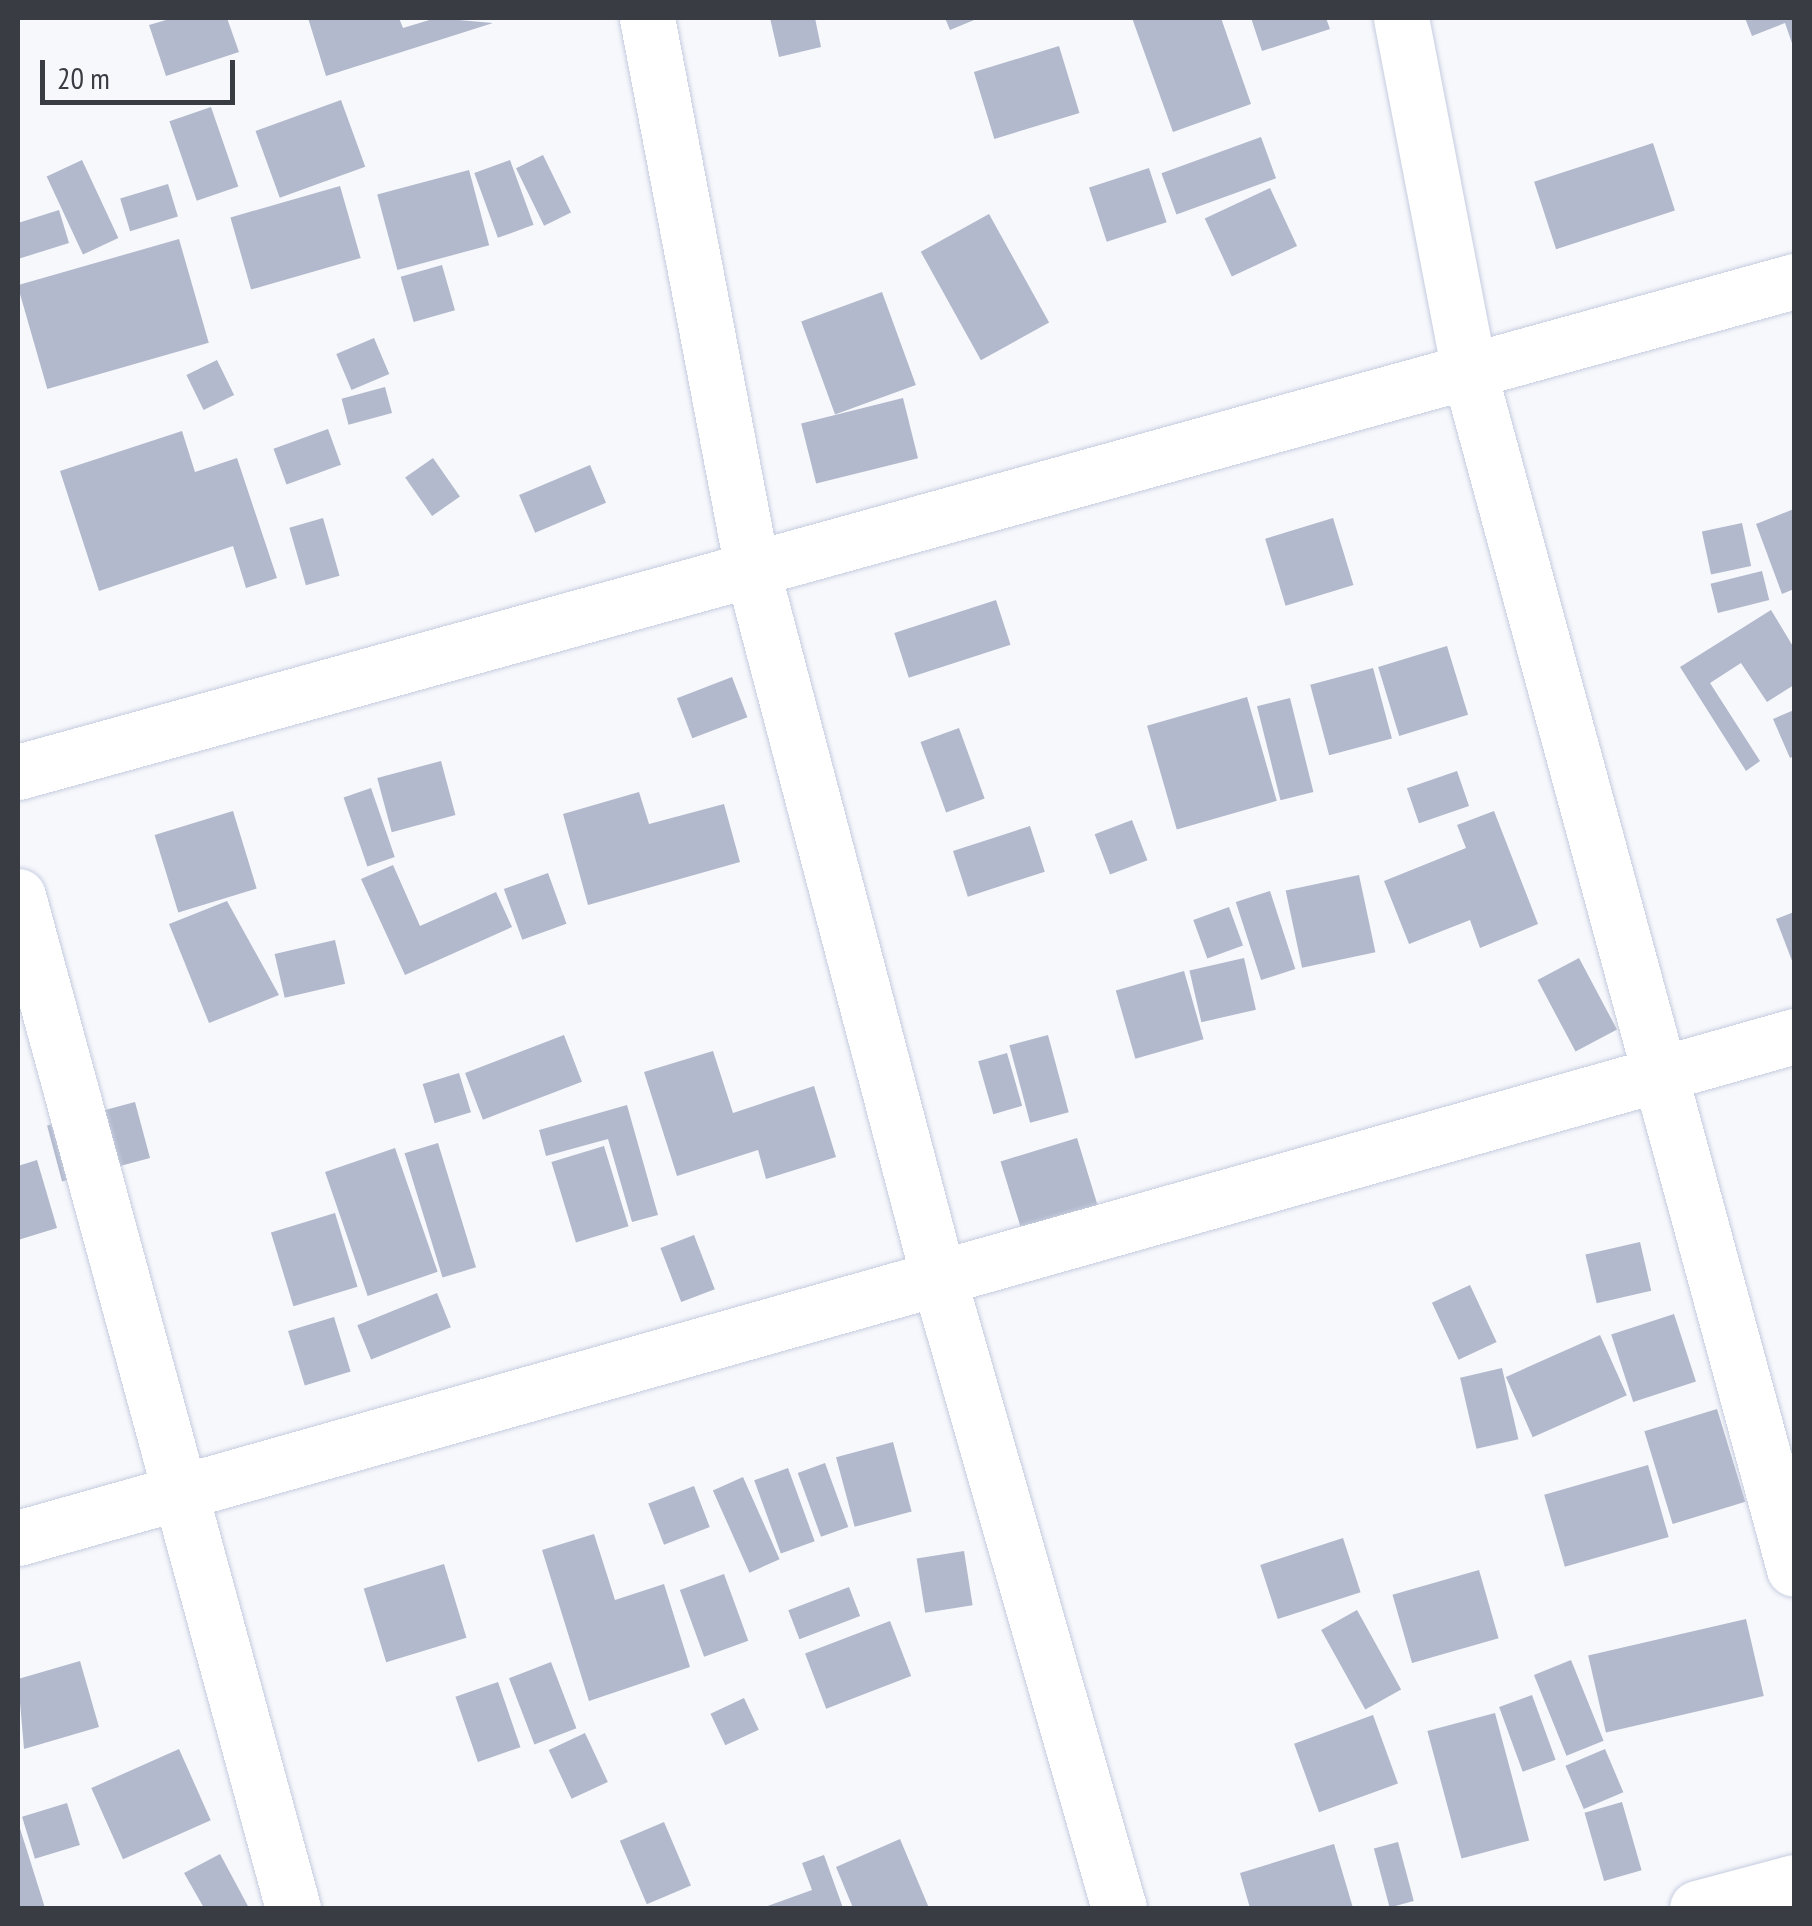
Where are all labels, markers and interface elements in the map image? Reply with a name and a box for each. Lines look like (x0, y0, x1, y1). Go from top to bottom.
scale bar (45, 40, 240, 102)
text: 20 m (57, 58, 110, 97)

